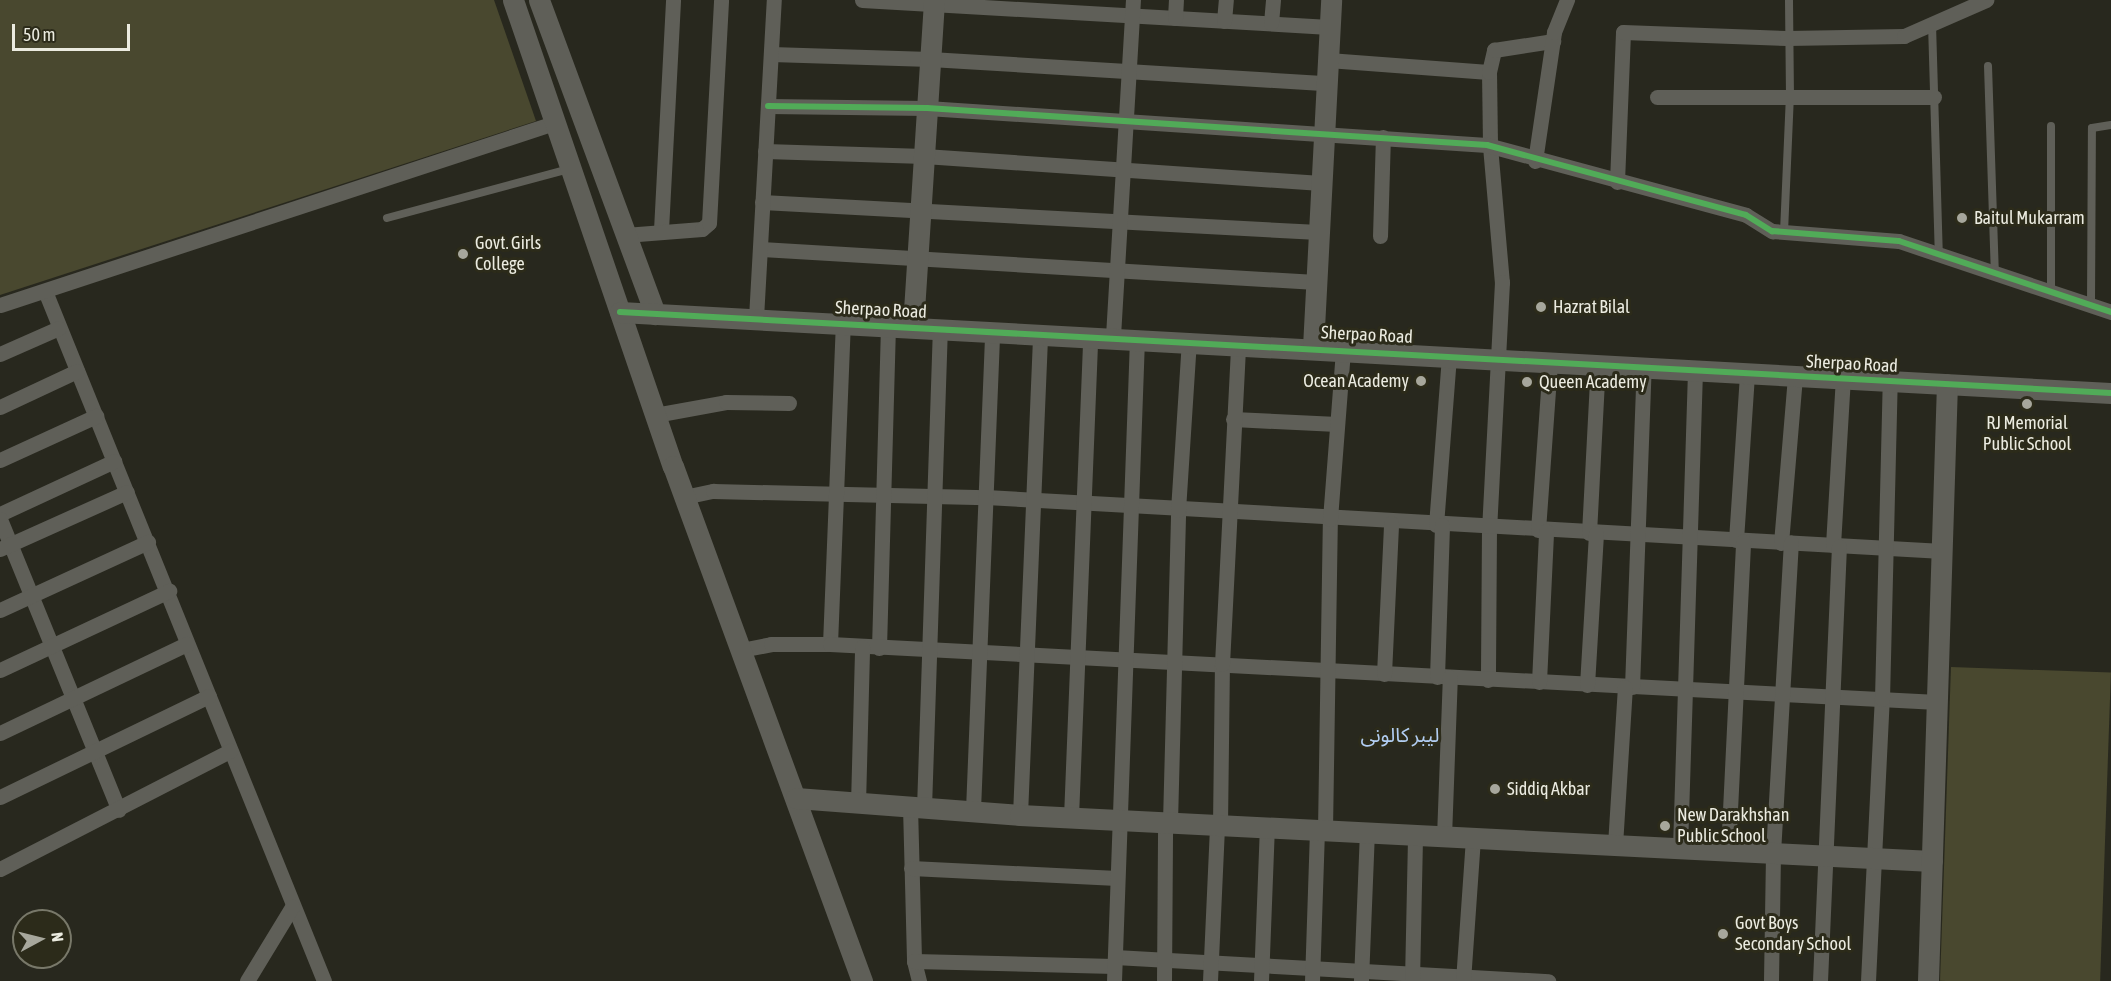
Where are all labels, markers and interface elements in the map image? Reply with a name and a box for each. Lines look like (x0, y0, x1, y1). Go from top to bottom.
scale bar (15, 12, 134, 50)
text: 50 m (23, 24, 55, 45)
place label: Baitul Mukarram (1974, 207, 2085, 229)
marker: Baitul Mukarram (1955, 211, 1969, 225)
place label: Govt. Girls College (475, 233, 541, 276)
marker: Govt. Girls College (456, 247, 470, 261)
place label: Hazrat Bilal (1553, 296, 1630, 318)
street label: Sherpao Road (835, 297, 927, 323)
marker: Hazrat Bilal (1534, 300, 1548, 314)
street label: Sherpao Road (1321, 322, 1413, 348)
street label: Sherpao Road (1806, 351, 1898, 377)
place label: Ocean Academy (1303, 370, 1409, 392)
place label: Queen Academy (1539, 371, 1647, 393)
marker: Ocean Academy (1414, 374, 1428, 388)
marker: Queen Academy (1520, 375, 1534, 389)
marker: RJ Memorial Public School (2020, 397, 2034, 411)
place label: RJ Memorial Public School (1983, 413, 2071, 456)
district label: لیبر کالونی (1361, 722, 1439, 746)
place label: Siddiq Akbar (1507, 778, 1590, 800)
marker: Siddiq Akbar (1488, 782, 1502, 796)
place label: New Darakhshan Public School (1677, 805, 1789, 848)
marker: New Darakhshan Public School (1658, 819, 1672, 833)
north arrow (12, 909, 72, 969)
place label: Govt Boys Secondary School (1735, 913, 1851, 956)
marker: Govt Boys Secondary School (1716, 927, 1730, 941)
text: N (48, 931, 67, 943)

